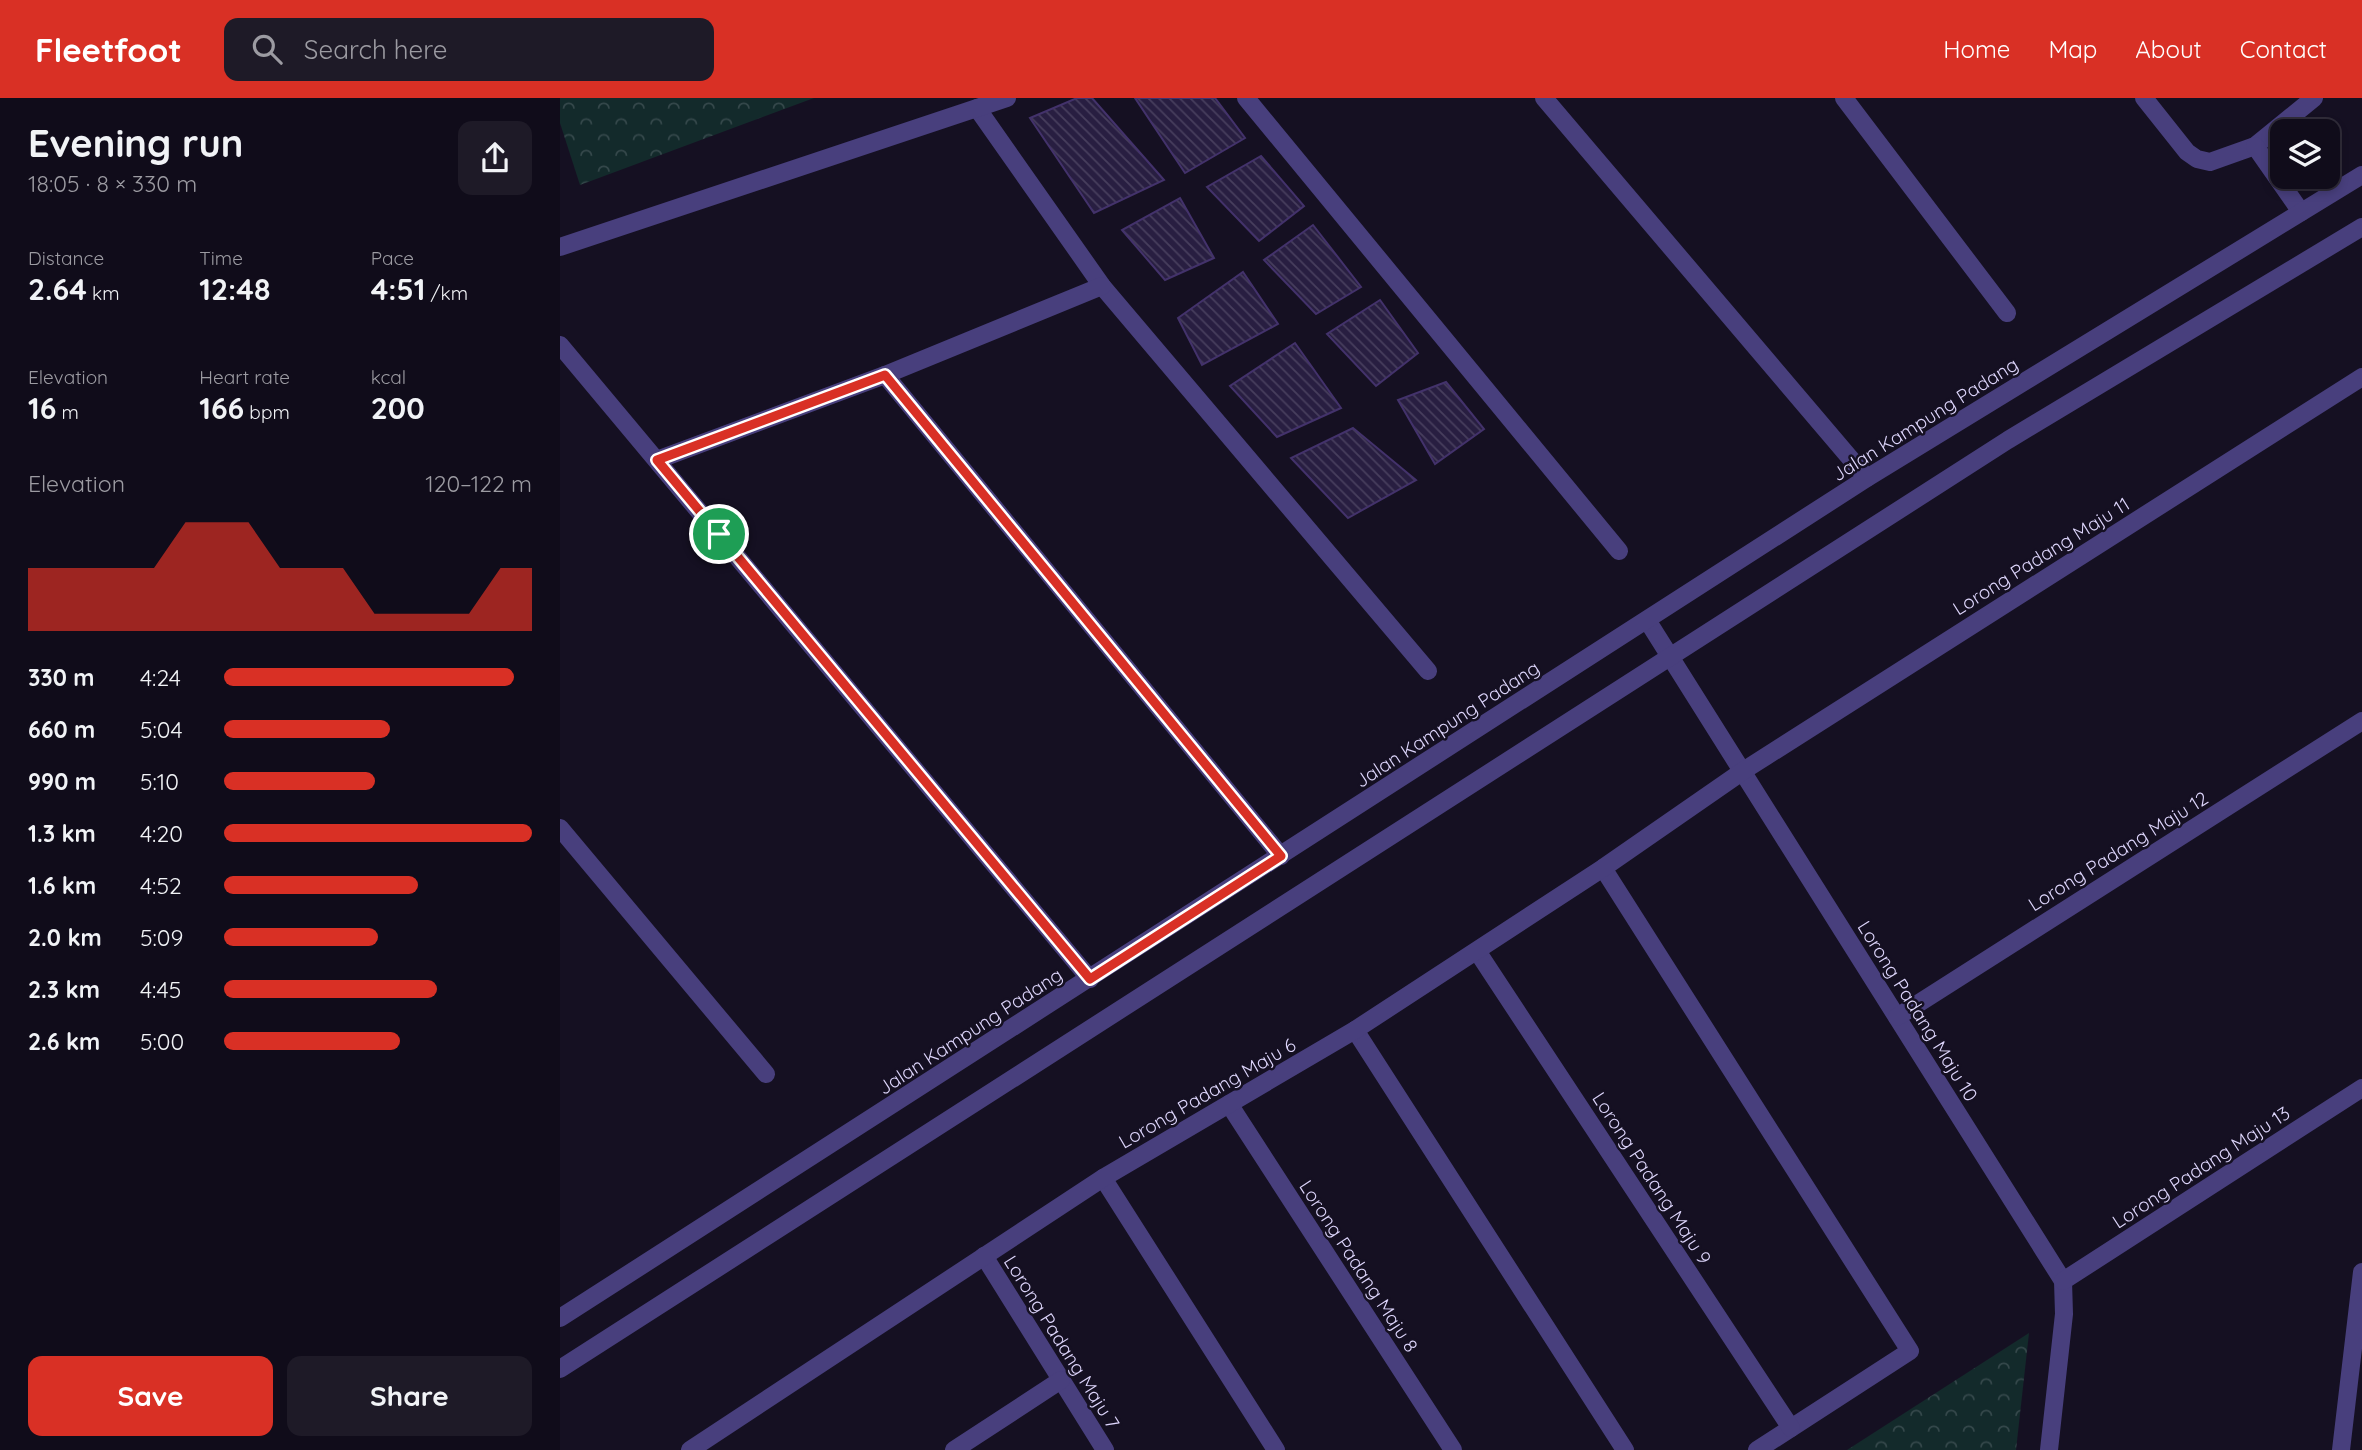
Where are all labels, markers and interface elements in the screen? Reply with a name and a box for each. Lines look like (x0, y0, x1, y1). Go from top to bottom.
search box (224, 18, 714, 81)
text: Fleetfoot (35, 29, 182, 70)
icon: search (248, 30, 286, 68)
text: Search here (304, 33, 447, 66)
text: Home (1943, 34, 2010, 64)
text: Map (2048, 34, 2097, 64)
text: About (2135, 34, 2202, 64)
text: Contact (2240, 34, 2327, 64)
text: Evening run (28, 119, 243, 167)
map controls (2270, 119, 2340, 189)
button: layers (2270, 119, 2340, 189)
button: share (458, 121, 532, 195)
text: 18:05 · 8 × 330 m (28, 169, 197, 198)
text: Distance (28, 246, 104, 270)
text: Time (199, 246, 243, 270)
text: Pace (371, 246, 414, 270)
text: 2.64 (28, 270, 87, 308)
text: 12:48 (199, 270, 270, 308)
text: 4:51 (371, 270, 425, 308)
text: km (87, 281, 119, 305)
text: /km (425, 281, 468, 305)
street label: Jalan Kampung Padang (1827, 352, 2023, 486)
text: Elevation (28, 365, 108, 389)
text: Heart rate (199, 365, 290, 389)
text: kcal (371, 365, 406, 389)
text: 16 (28, 389, 56, 427)
text: 166 (199, 389, 244, 427)
text: 200 (371, 389, 425, 427)
text: m (56, 400, 79, 424)
text: bpm (244, 400, 290, 424)
text: Elevation (28, 469, 125, 498)
text: 120–122 m (425, 469, 532, 498)
street label: Lorong Padang Maju 11 (1948, 492, 2134, 620)
pin (689, 504, 749, 564)
icon: arrive (700, 515, 738, 553)
street label: Jalan Kampung Padang (1350, 655, 1544, 793)
text: 330 m (28, 663, 94, 692)
text: 4:24 (140, 663, 181, 692)
text: 660 m (28, 715, 95, 744)
text: 5:04 (140, 715, 183, 744)
text: 990 m (28, 767, 96, 796)
text: 5:10 (140, 767, 179, 796)
street label: Lorong Padang Maju 12 (2024, 786, 2212, 916)
text: 1.3 km (28, 819, 96, 848)
text: 4:20 (140, 819, 183, 848)
text: 1.6 km (28, 871, 96, 900)
text: 4:52 (140, 871, 182, 900)
street label: Lorong Padang Maju 10 (1853, 916, 1983, 1106)
text: 2.0 km (28, 923, 102, 952)
text: 5:09 (140, 923, 183, 952)
street label: Jalan Kampung Padang (873, 962, 1067, 1100)
text: 2.3 km (28, 975, 100, 1004)
text: 4:45 (140, 975, 181, 1004)
text: 2.6 km (28, 1027, 100, 1056)
text: 5:00 (140, 1027, 184, 1056)
street label: Lorong Padang Maju 6 (1114, 1033, 1300, 1153)
street label: Lorong Padang Maju 9 (1587, 1087, 1717, 1269)
street label: Lorong Padang Maju 13 (2108, 1101, 2294, 1233)
street label: Lorong Padang Maju 8 (1294, 1175, 1424, 1357)
street label: Lorong Padang Maju 7 (999, 1251, 1125, 1433)
button: Save (28, 1356, 273, 1436)
button: Share (287, 1356, 532, 1436)

